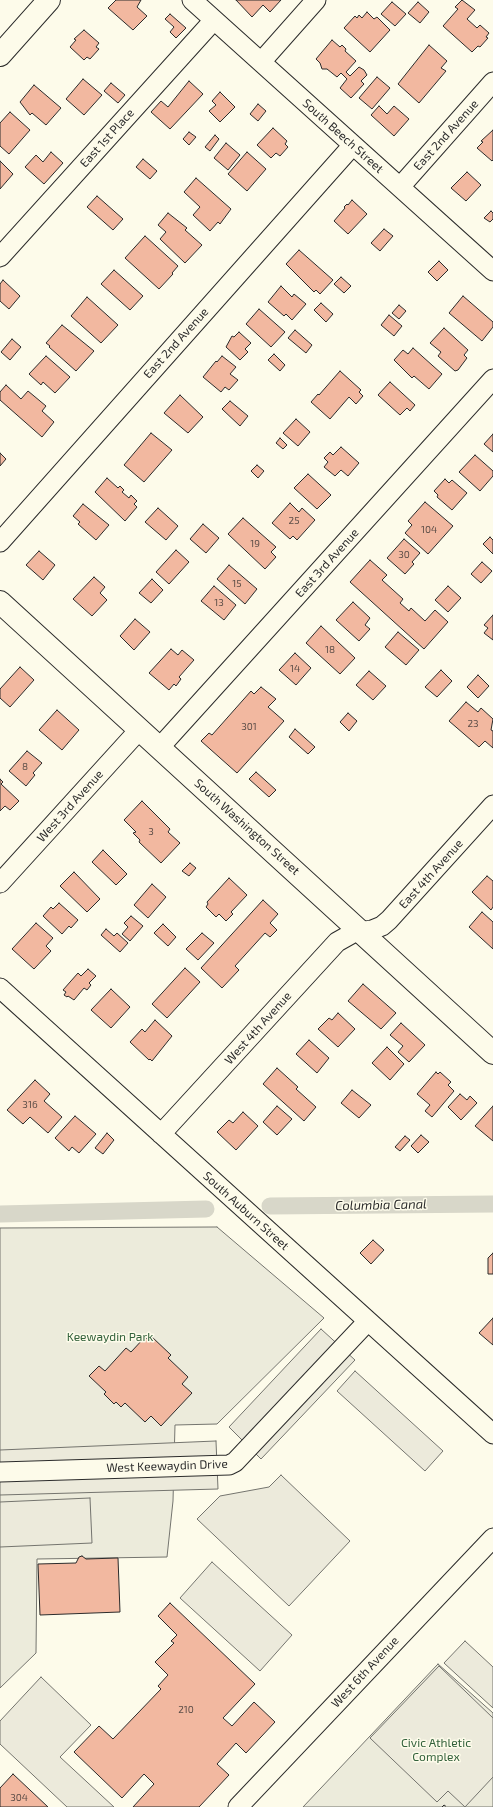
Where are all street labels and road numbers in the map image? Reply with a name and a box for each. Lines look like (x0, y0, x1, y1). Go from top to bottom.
street label: South Beech Street (300, 96, 386, 176)
street label: East 2nd Avenue (410, 97, 482, 173)
street label: East 1st Place (77, 106, 137, 170)
street label: East 2nd Avenue (140, 305, 212, 381)
street label: East 3rd Avenue (292, 526, 362, 600)
street label: West 3rd Avenue (34, 767, 106, 845)
street label: South Washington Street (191, 776, 303, 878)
street label: East 4th Avenue (396, 836, 466, 912)
street label: West 4th Avenue (222, 989, 294, 1067)
street label: South Auburn Street (200, 1169, 292, 1253)
street label: West Keewaydin Drive (106, 1457, 228, 1475)
street label: West 6th Avenue (328, 1633, 402, 1711)

